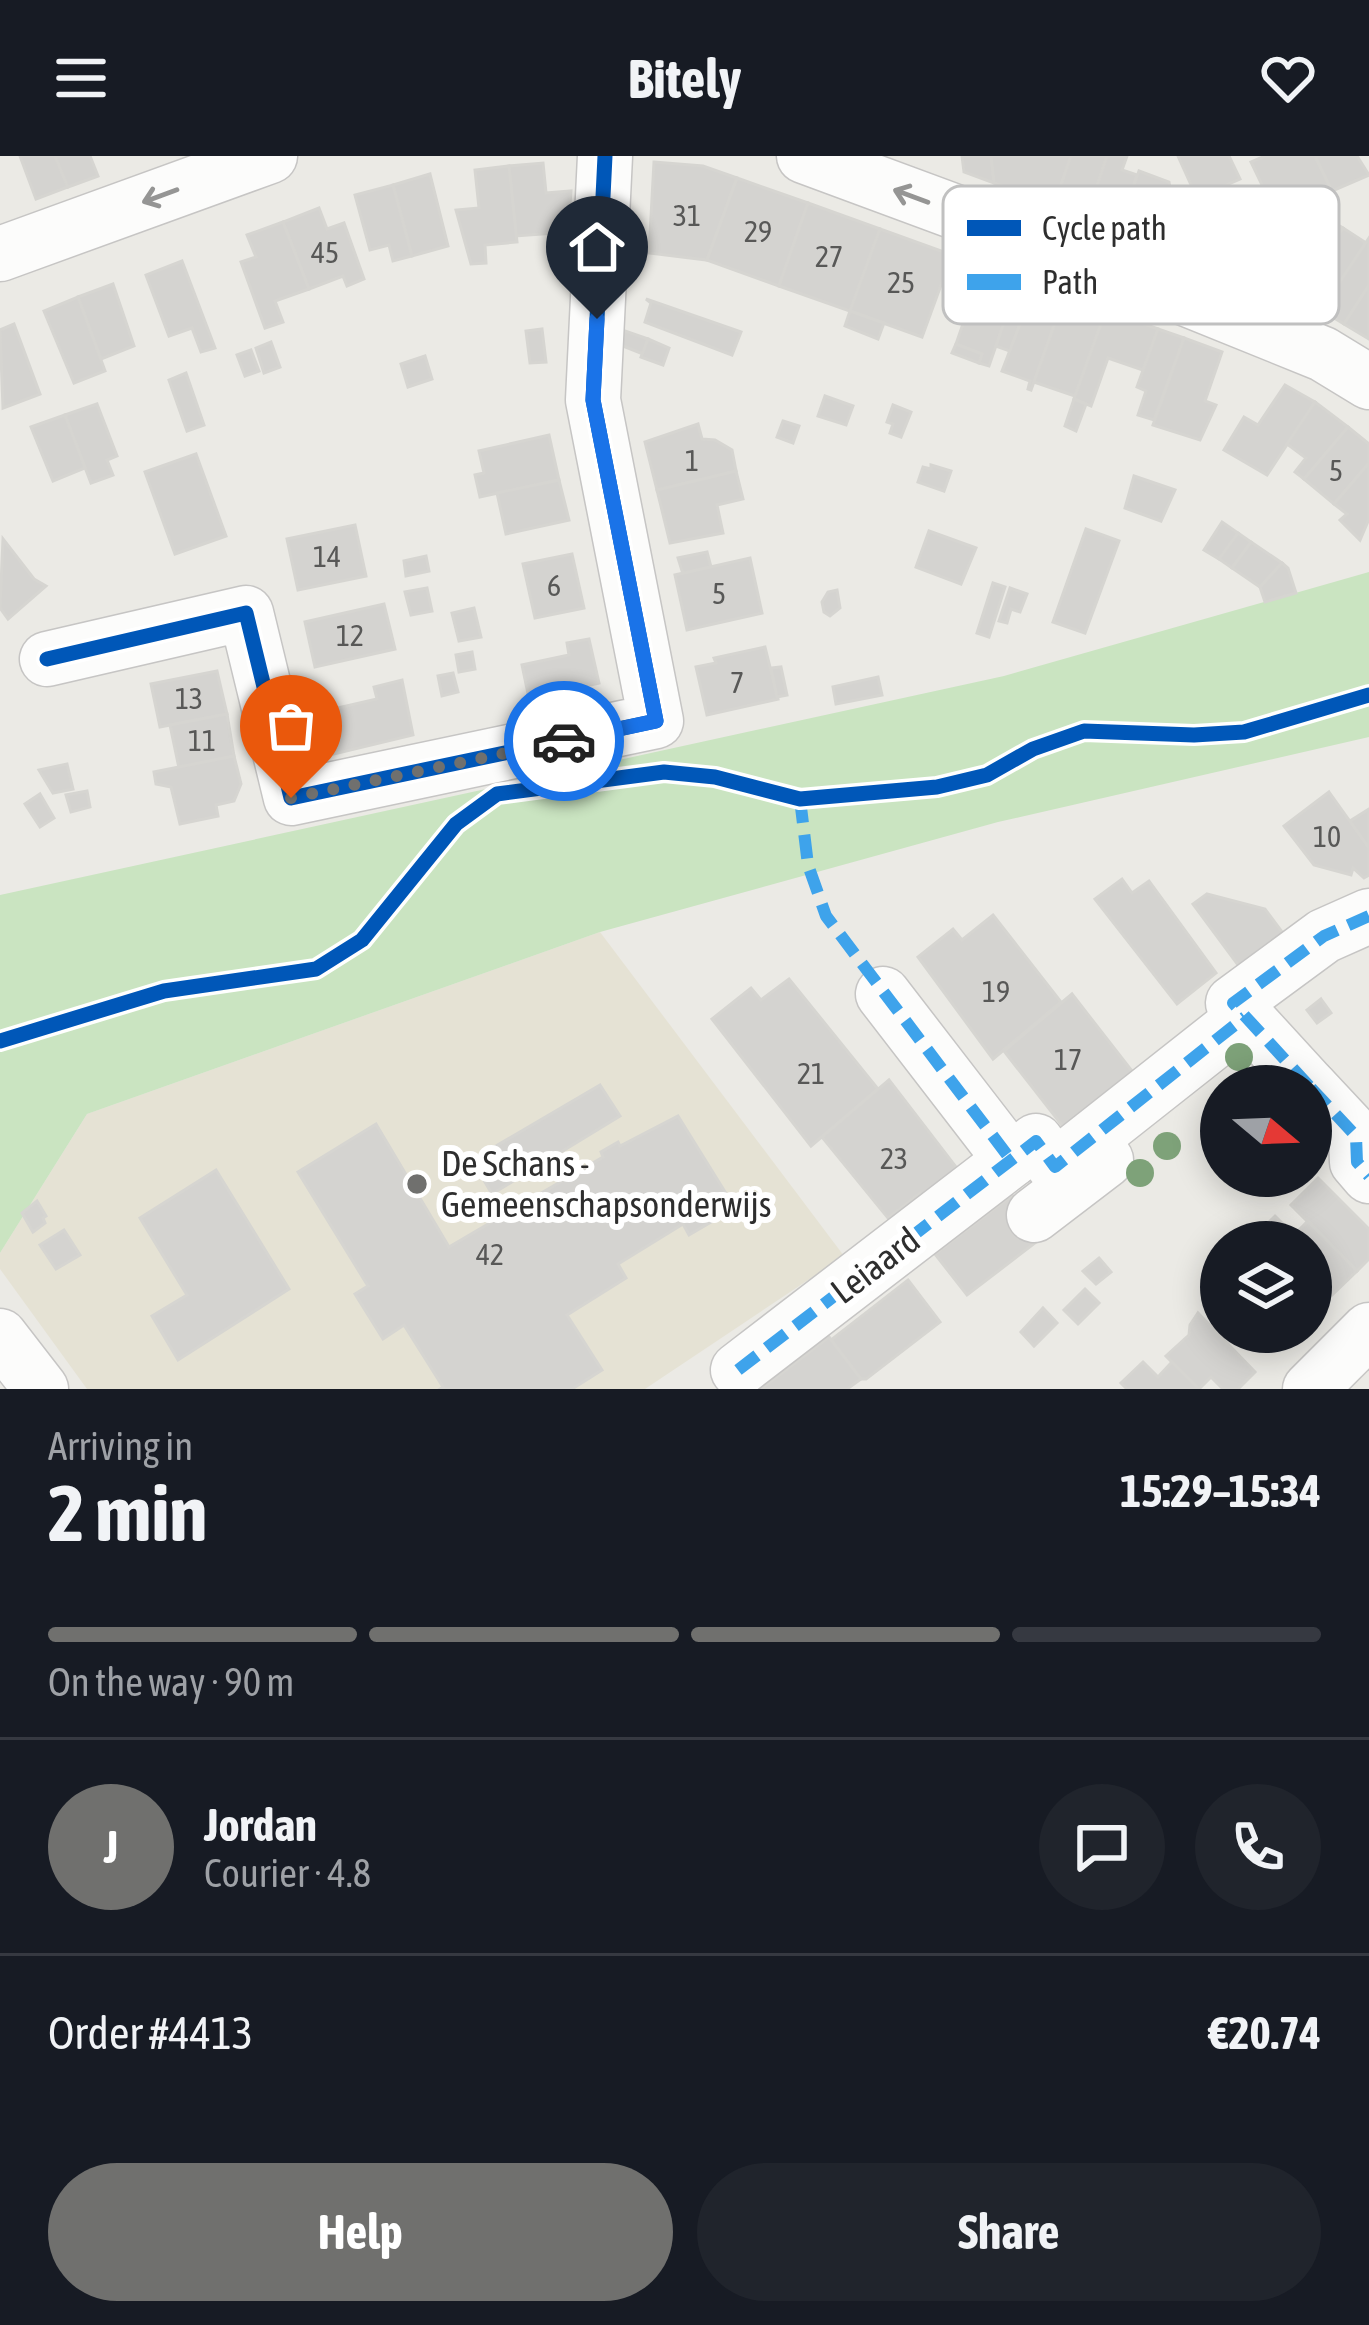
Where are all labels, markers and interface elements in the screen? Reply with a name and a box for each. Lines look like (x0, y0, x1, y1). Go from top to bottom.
icon: menu (48, 45, 114, 111)
icon: heart (1255, 45, 1321, 111)
text: Bitely (628, 48, 741, 109)
one-way arrow (893, 184, 930, 205)
legend (943, 186, 1339, 324)
one-way arrow (142, 187, 179, 208)
pin (546, 196, 648, 319)
house number: 31 (673, 198, 701, 232)
text: Cycle path (1042, 209, 1167, 247)
icon: home (564, 214, 630, 280)
house number: 29 (744, 214, 772, 248)
house number: 45 (311, 235, 339, 269)
house number: 27 (815, 239, 843, 273)
text: Path (1042, 263, 1098, 301)
house number: 25 (887, 265, 915, 299)
house number: 1 (685, 443, 699, 477)
house number: 5 (1329, 453, 1343, 487)
house number: 14 (313, 539, 341, 573)
house number: 6 (547, 568, 561, 602)
house number: 5 (712, 576, 726, 610)
house number: 12 (336, 618, 364, 652)
house number: 7 (730, 665, 744, 699)
pin (240, 675, 342, 798)
house number: 13 (175, 681, 203, 715)
courier (504, 681, 624, 801)
icon: bag (258, 693, 324, 759)
icon: car (531, 708, 597, 774)
house number: 11 (188, 723, 216, 757)
house number: 10 (1313, 819, 1341, 853)
house number: 19 (982, 974, 1010, 1008)
house number: 17 (1054, 1042, 1082, 1076)
house number: 21 (797, 1056, 825, 1090)
north arrow (1200, 1065, 1332, 1197)
map controls (1200, 1065, 1332, 1353)
house number: 23 (880, 1141, 908, 1175)
place label: De Schans - Gemeenschapsonderwijs (441, 1142, 771, 1225)
marker: De Schans - Gemeenschapsonderwijs (404, 1171, 430, 1197)
street label: Leiaard (823, 1218, 927, 1312)
button: layers (1200, 1221, 1332, 1353)
house number: 42 (476, 1237, 504, 1271)
text: Arriving in (48, 1424, 193, 1468)
text: 15:29–15:34 (1120, 1465, 1321, 1517)
text: 2 min (48, 1468, 207, 1558)
text: On the way · 90 m (48, 1660, 294, 1704)
button: chat (1039, 1784, 1165, 1910)
button: phone (1195, 1784, 1321, 1910)
text: Jordan (204, 1799, 317, 1851)
text: J (104, 1821, 118, 1873)
text: Courier · 4.8 (204, 1851, 371, 1895)
text: Order #4413 (48, 2007, 253, 2059)
text: €20.74 (1208, 2007, 1321, 2059)
button: Help (48, 2163, 673, 2301)
button: Share (697, 2163, 1321, 2301)

